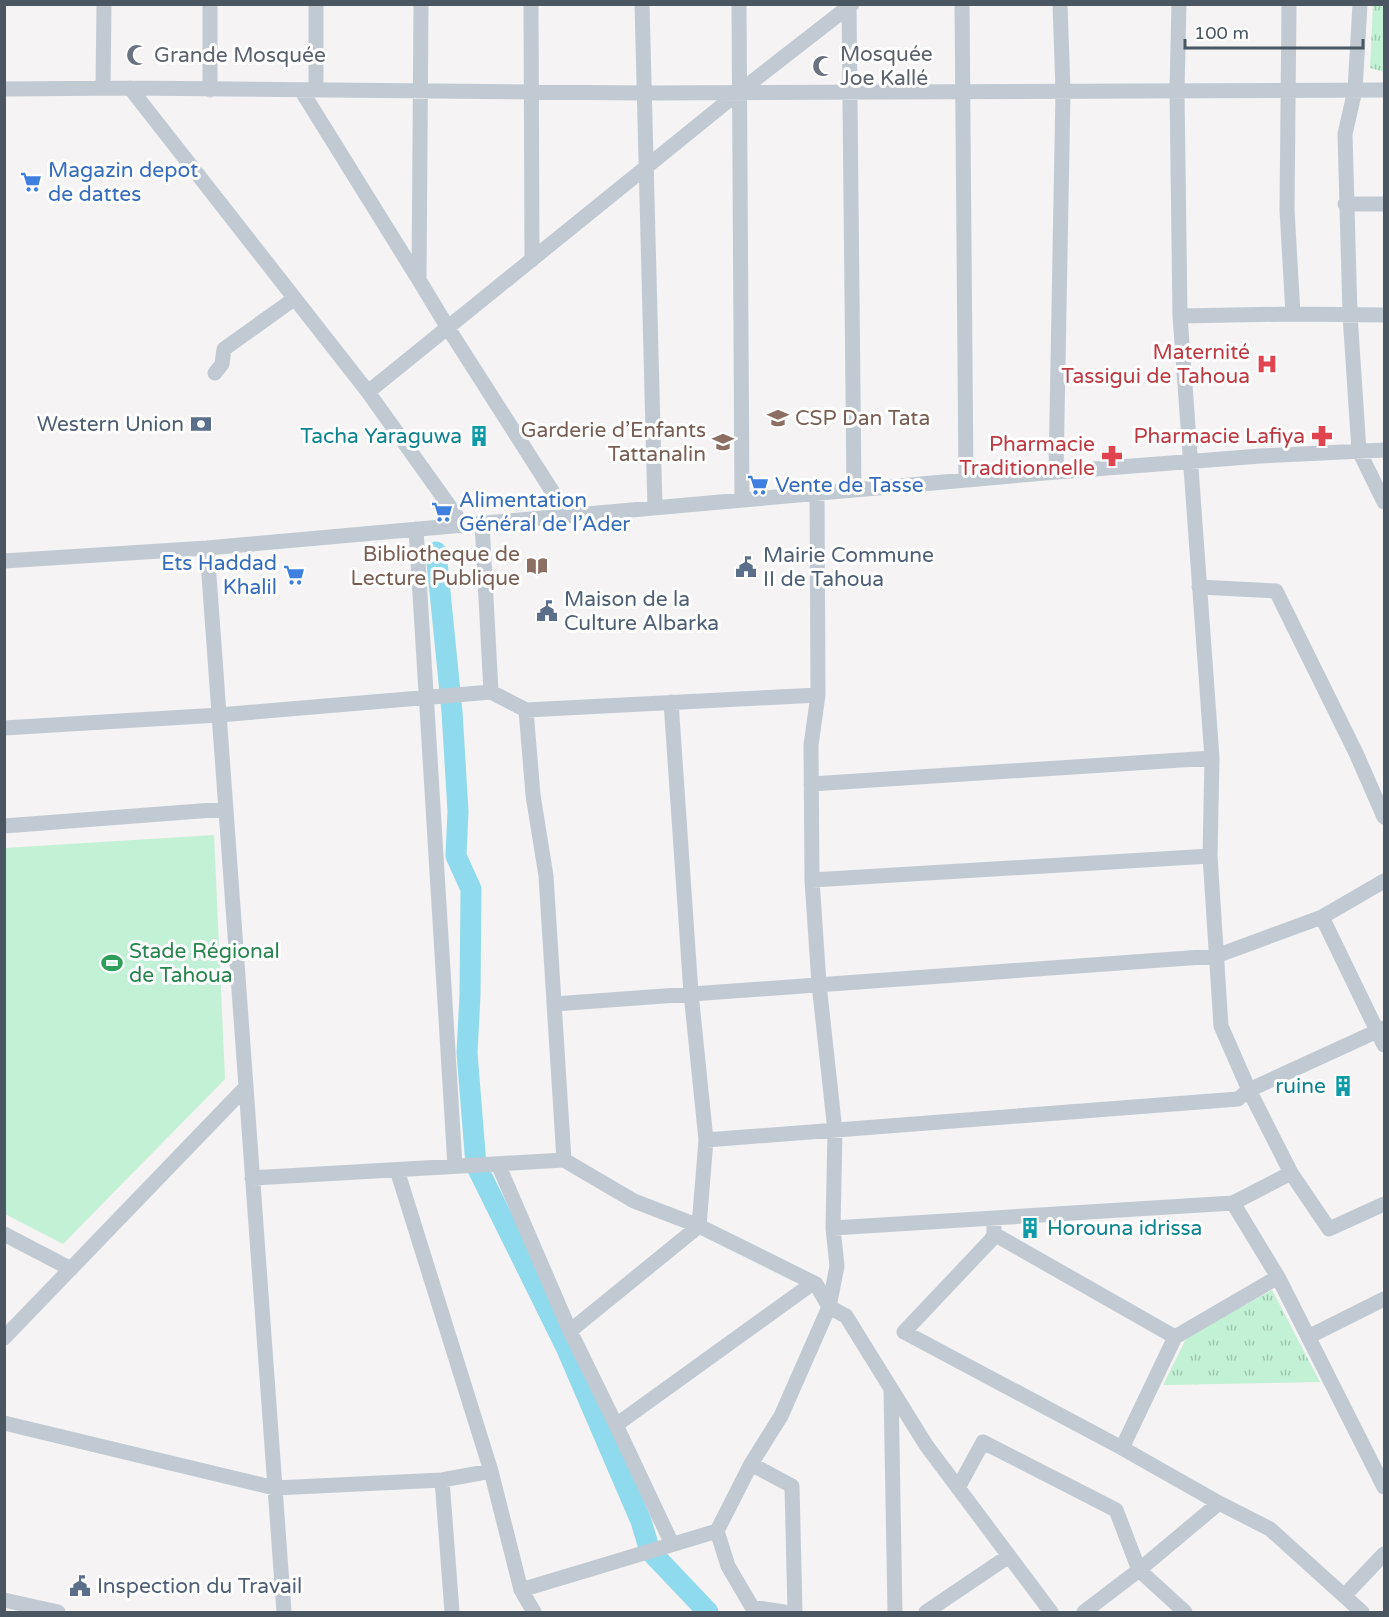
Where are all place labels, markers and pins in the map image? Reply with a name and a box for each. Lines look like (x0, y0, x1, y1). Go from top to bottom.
place label: Mosquée Joe Kallé (840, 42, 933, 91)
mosque icon: Grande Mosquée (125, 43, 149, 67)
place label: Grande Mosquée (154, 43, 326, 68)
mosque icon: Mosquée Joe Kallé (811, 54, 835, 78)
place label: Magazin depot de dattes (48, 158, 198, 207)
supermarket icon: Magazin depot de dattes (19, 170, 43, 194)
place label: Maternité Tassigui de Tahoua (1061, 340, 1250, 389)
hospital icon: Maternité Tassigui de Tahoua (1255, 352, 1279, 376)
school or university icon: CSP Dan Tata (766, 406, 790, 430)
place label: CSP Dan Tata (795, 406, 930, 431)
place label: Western Union (37, 412, 184, 437)
bank icon: Western Union (189, 412, 213, 436)
place label: Garderie d’Enfants Tattanalin (521, 418, 706, 467)
place label: Tacha Yaraguwa (300, 424, 462, 449)
building icon: Tacha Yaraguwa (467, 424, 491, 448)
place label: Pharmacie Lafiya (1134, 424, 1305, 449)
pharmacy icon: Pharmacie Lafiya (1310, 424, 1334, 448)
school or university icon: Garderie d’Enfants Tattanalin (711, 430, 735, 454)
place label: Pharmacie Traditionnelle (959, 432, 1095, 481)
pharmacy icon: Pharmacie Traditionnelle (1100, 444, 1124, 468)
supermarket icon: Vente de Tasse (746, 473, 770, 497)
place label: Vente de Tasse (775, 473, 924, 498)
place label: Alimentation Général de l’Ader (459, 488, 630, 537)
supermarket icon: Alimentation Général de l’Ader (430, 500, 454, 524)
place label: Bibliotheque de Lecture Publique (351, 542, 520, 591)
place label: Mairie Commune II de Tahoua (763, 543, 934, 592)
place label: Ets Haddad Khalil (161, 551, 277, 600)
library icon: Bibliotheque de Lecture Publique (525, 554, 549, 578)
public building icon: Mairie Commune II de Tahoua (734, 555, 758, 579)
supermarket icon: Ets Haddad Khalil (282, 563, 306, 587)
place label: Maison de la Culture Albarka (564, 587, 719, 636)
public building icon: Maison de la Culture Albarka (535, 599, 559, 623)
place label: Stade Régional de Tahoua (129, 939, 280, 988)
sports icon: Stade Régional de Tahoua (100, 951, 124, 975)
place label: ruine (1275, 1074, 1326, 1099)
building icon: ruine (1331, 1074, 1355, 1098)
building icon: Horouna idrissa (1018, 1216, 1042, 1240)
place label: Horouna idrissa (1047, 1216, 1202, 1241)
public building icon: Inspection du Travail (68, 1574, 92, 1598)
place label: Inspection du Travail (97, 1574, 302, 1599)

